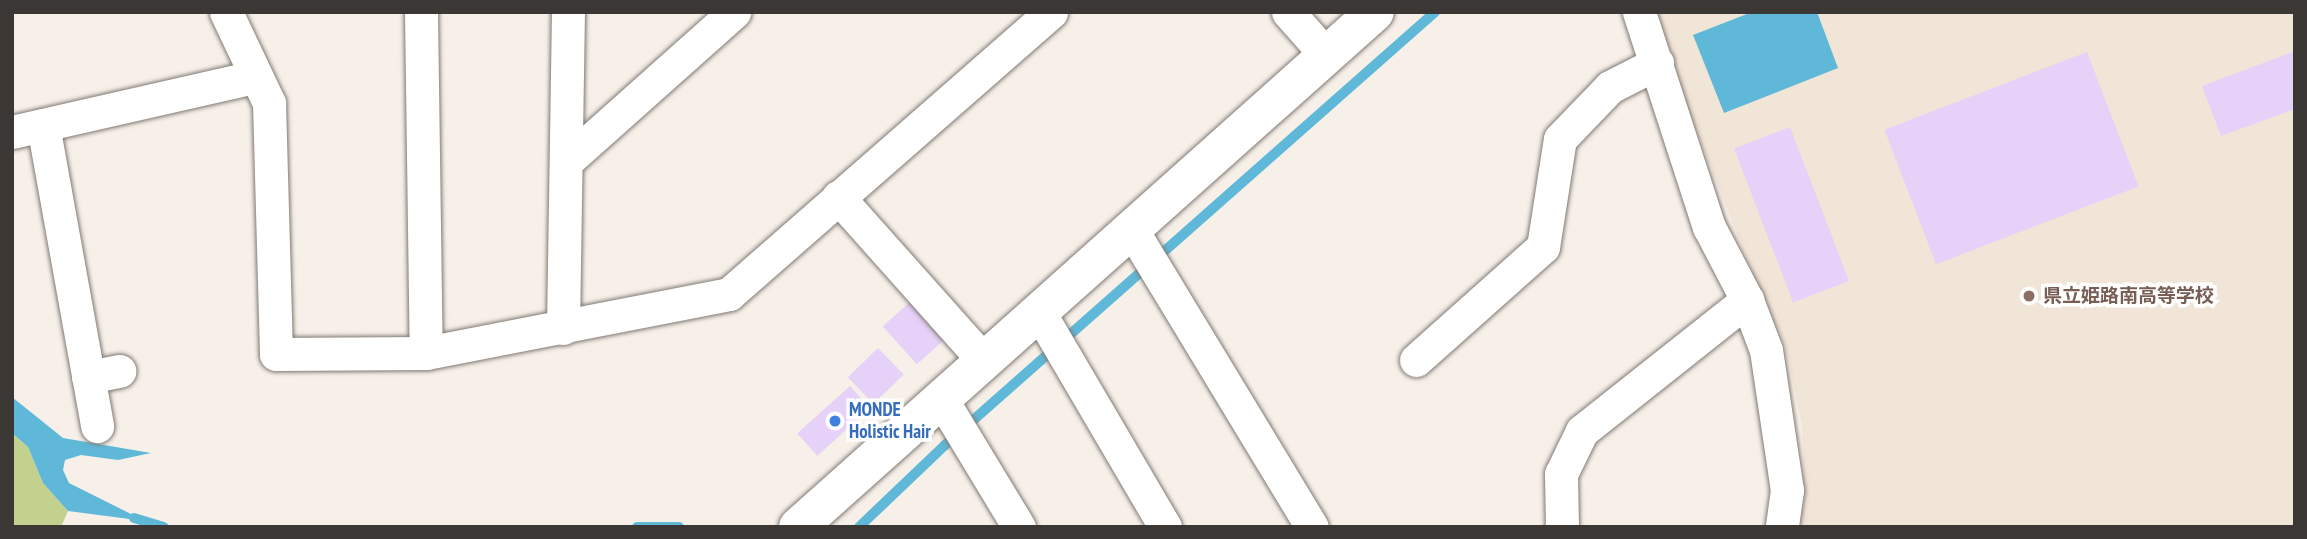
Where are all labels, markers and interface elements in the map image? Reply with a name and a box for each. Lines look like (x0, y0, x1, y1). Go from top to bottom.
place label: 県立姫路南高等学校 (2043, 285, 2214, 307)
marker: 県立姫路南高等学校 (2021, 288, 2037, 304)
place label: MONDE Holistic Hair (849, 399, 931, 443)
marker: MONDE Holistic Hair (827, 413, 843, 429)

